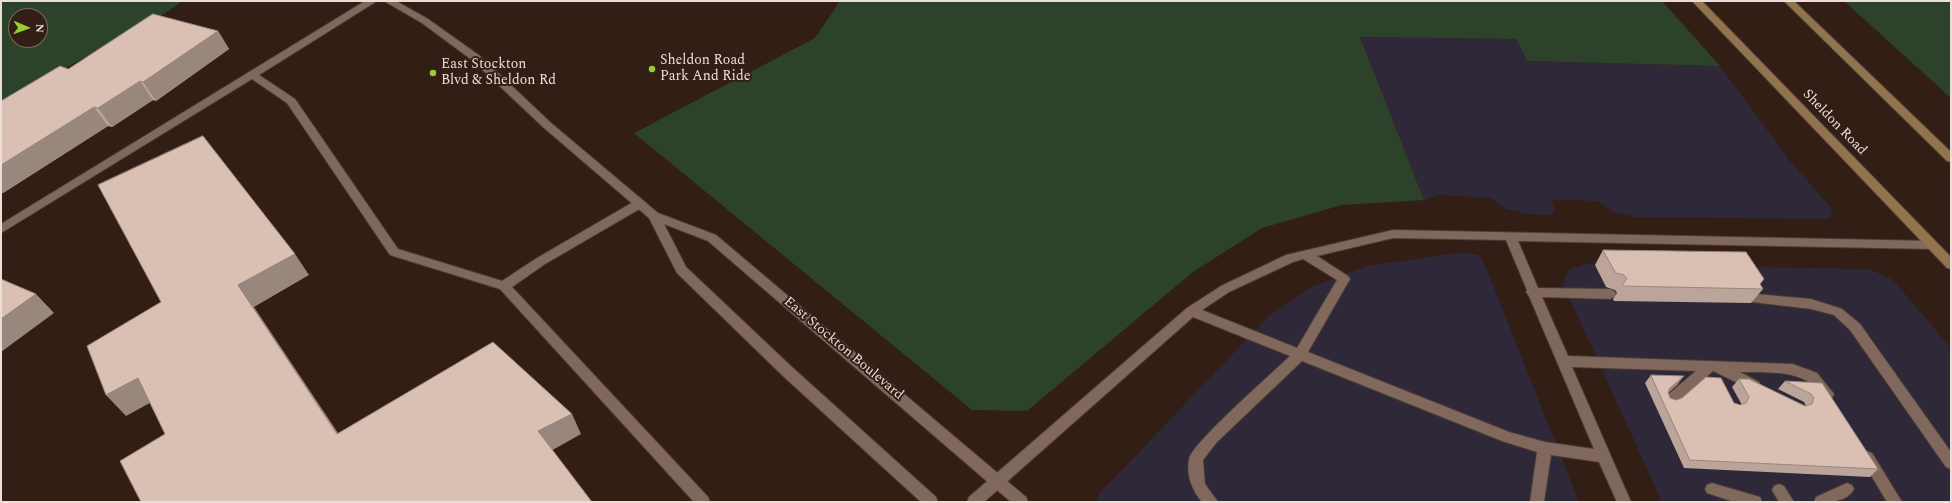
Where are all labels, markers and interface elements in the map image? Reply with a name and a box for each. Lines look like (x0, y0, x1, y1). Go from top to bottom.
north arrow (8, 8, 48, 48)
text: N (31, 24, 48, 33)
place label: Sheldon Road Park And Ride (660, 53, 751, 86)
place label: East Stockton Blvd & Sheldon Rd (441, 57, 556, 90)
marker: Sheldon Road Park And Ride (647, 64, 657, 74)
marker: East Stockton Blvd & Sheldon Rd (428, 68, 438, 78)
street label: Sheldon Road (1798, 87, 1870, 159)
street label: East Stockton Boulevard (780, 294, 906, 404)

